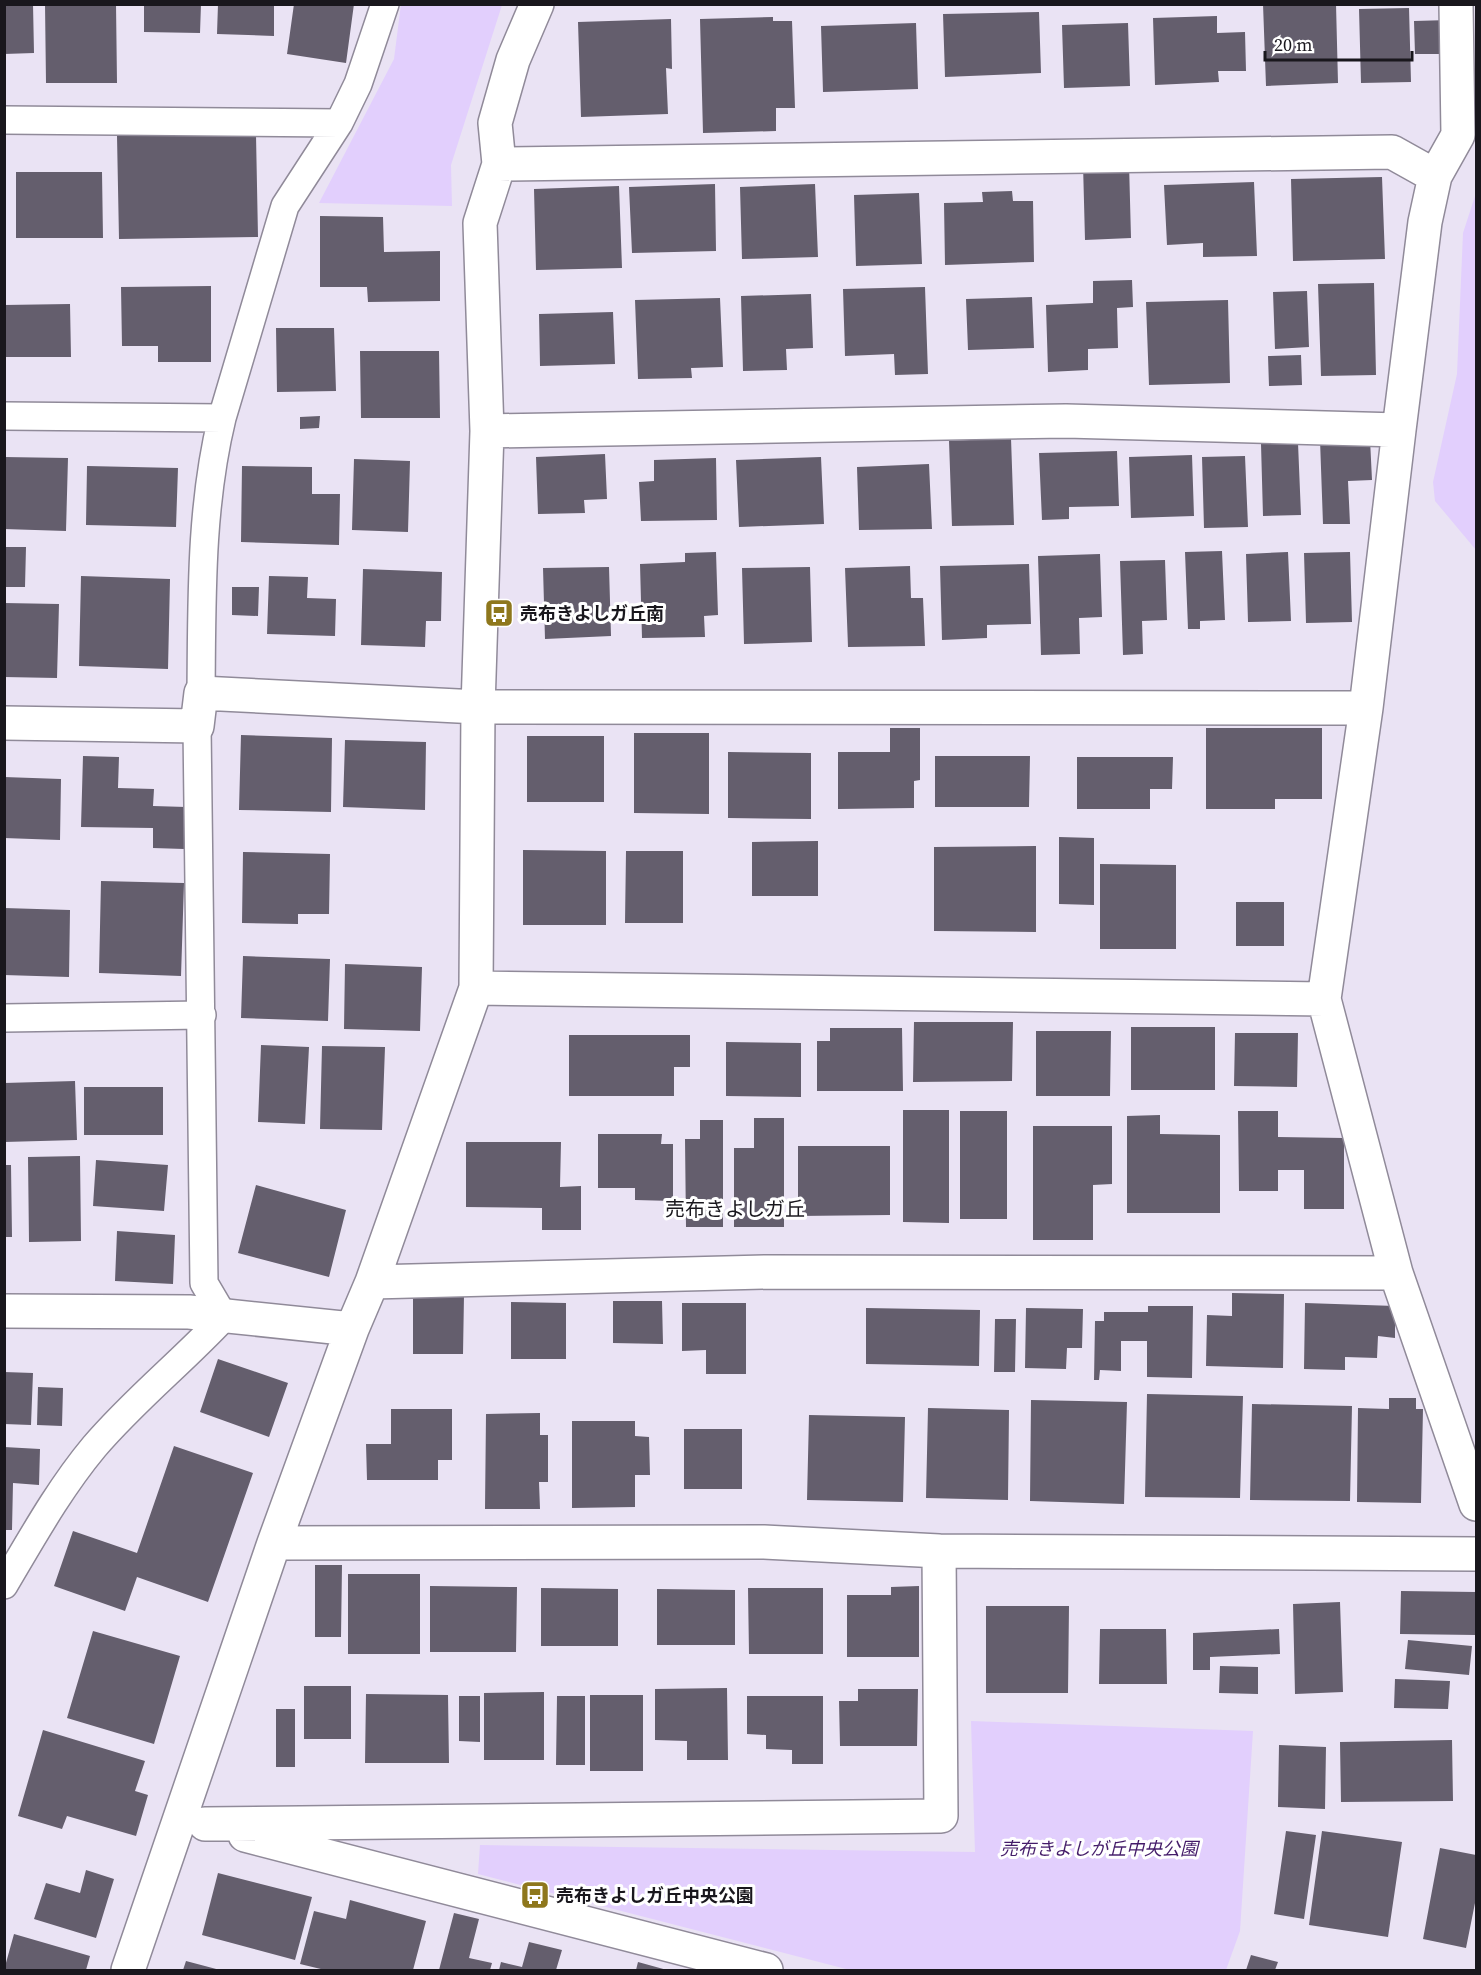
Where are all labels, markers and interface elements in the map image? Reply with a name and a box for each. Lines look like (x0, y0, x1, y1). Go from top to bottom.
scale bar (1265, 24, 1412, 62)
text: 20 m (1274, 32, 1312, 57)
bus stop icon: 売布きよしガ丘南 (483, 597, 515, 629)
place label: 売布きよしガ丘南 (520, 601, 664, 626)
district label: 売布きよしガ丘 (665, 1195, 805, 1223)
park label: 売布きよしが丘中央公園 (1000, 1836, 1201, 1861)
bus stop icon: 売布きよしガ丘中央公園 (519, 1879, 551, 1911)
place label: 売布きよしガ丘中央公園 (556, 1883, 754, 1908)

